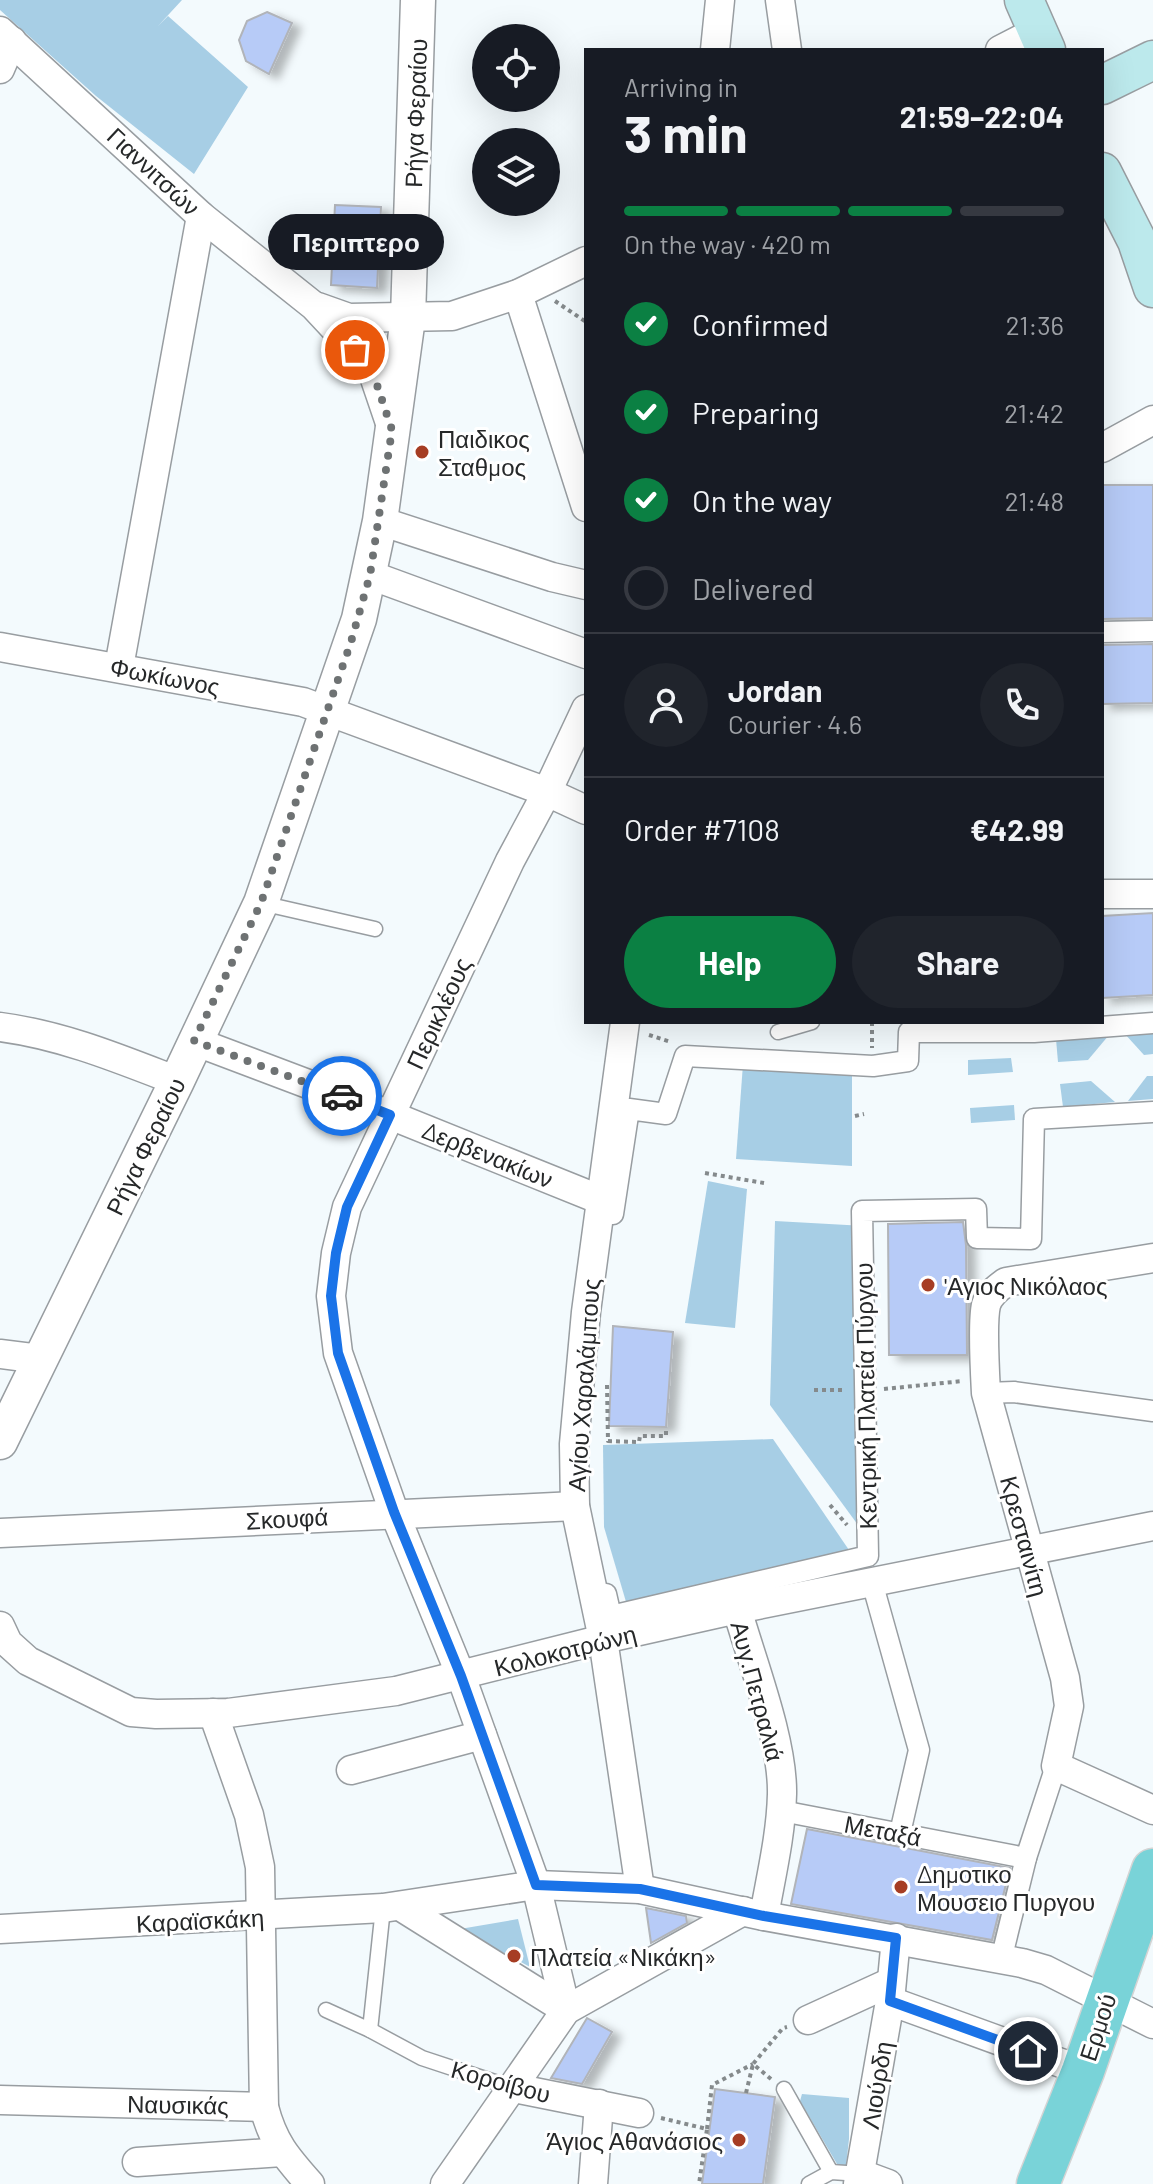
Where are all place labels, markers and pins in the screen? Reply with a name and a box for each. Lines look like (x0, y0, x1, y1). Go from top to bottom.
callout: Περιπτερο (267, 214, 443, 270)
pin (321, 316, 389, 384)
place label: Παιδικος Σταθμος (438, 424, 530, 481)
marker: Παιδικος Σταθμος (413, 443, 431, 461)
place label: 'Αγιος Νικόλαος (944, 1271, 1107, 1300)
marker: 'Αγιος Νικόλαος (919, 1276, 937, 1294)
place label: Δημοτικο Μουσειο Πυργου (917, 1859, 1095, 1916)
marker: Δημοτικο Μουσειο Πυργου (892, 1878, 910, 1896)
place label: Πλατεία «Νικάκη» (530, 1942, 717, 1971)
marker: Πλατεία «Νικάκη» (505, 1947, 523, 1965)
pin (994, 2017, 1062, 2085)
place label: Άγιος Αθανάσιος (546, 2126, 723, 2155)
marker: Άγιος Αθανάσιος (730, 2131, 748, 2149)

